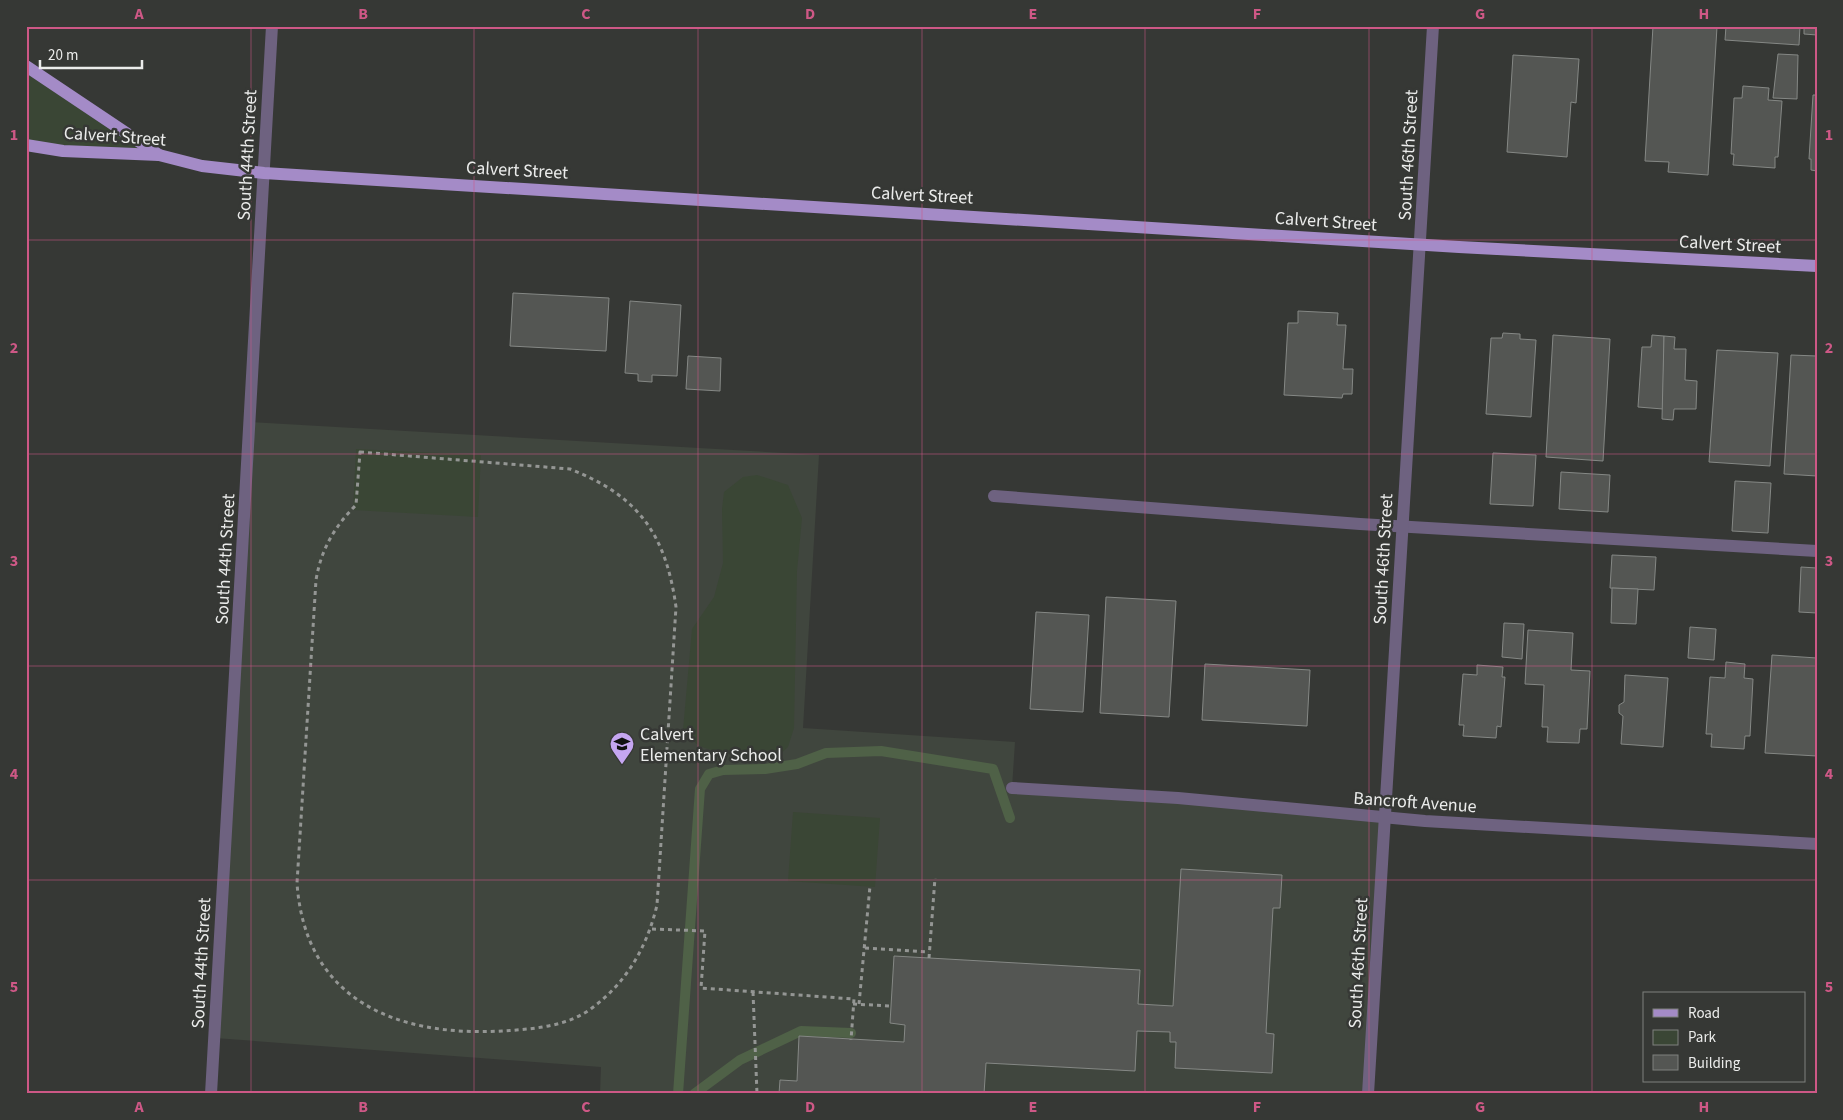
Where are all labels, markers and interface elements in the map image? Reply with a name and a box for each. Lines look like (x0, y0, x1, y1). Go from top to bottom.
text: A (133, 3, 144, 25)
text: B (358, 3, 368, 25)
text: C (581, 3, 591, 25)
text: D (805, 3, 815, 25)
text: E (1029, 3, 1037, 25)
text: F (1253, 3, 1261, 25)
text: G (1475, 3, 1485, 25)
text: H (1699, 3, 1709, 25)
scale bar (40, 38, 142, 70)
text: 20 m (48, 45, 78, 66)
street label: South 44th Street (232, 89, 263, 221)
street label: South 46th Street (1393, 89, 1424, 221)
street label: Calvert Street (63, 120, 167, 153)
text: 1 (10, 124, 18, 146)
text: 1 (1825, 124, 1833, 146)
street label: Calvert Street (465, 155, 569, 186)
street label: Calvert Street (870, 180, 974, 211)
street label: Calvert Street (1274, 205, 1378, 238)
street label: Calvert Street (1678, 229, 1782, 260)
text: 2 (10, 337, 18, 359)
text: 2 (1825, 337, 1833, 359)
street label: South 44th Street (210, 493, 241, 625)
street label: South 46th Street (1368, 493, 1399, 625)
text: 3 (10, 550, 18, 572)
text: 3 (1825, 550, 1833, 572)
place label: Calvert Elementary School (640, 722, 782, 768)
school or university icon: Calvert Elementary School (609, 731, 635, 765)
text: 4 (10, 763, 19, 785)
text: 4 (1825, 763, 1834, 785)
street label: Bancroft Avenue (1353, 786, 1477, 819)
street label: South 44th Street (186, 897, 217, 1029)
street label: South 46th Street (1343, 897, 1374, 1029)
text: 5 (10, 976, 18, 998)
text: 5 (1825, 976, 1833, 998)
legend (1643, 992, 1806, 1082)
text: Road (1688, 1003, 1720, 1024)
text: Park (1688, 1027, 1717, 1048)
text: Building (1688, 1053, 1741, 1074)
text: A (133, 1096, 144, 1118)
text: B (358, 1096, 368, 1118)
text: C (581, 1096, 591, 1118)
text: D (805, 1096, 815, 1118)
text: E (1029, 1096, 1037, 1118)
text: F (1253, 1096, 1261, 1118)
text: G (1475, 1096, 1485, 1118)
text: H (1699, 1096, 1709, 1118)

